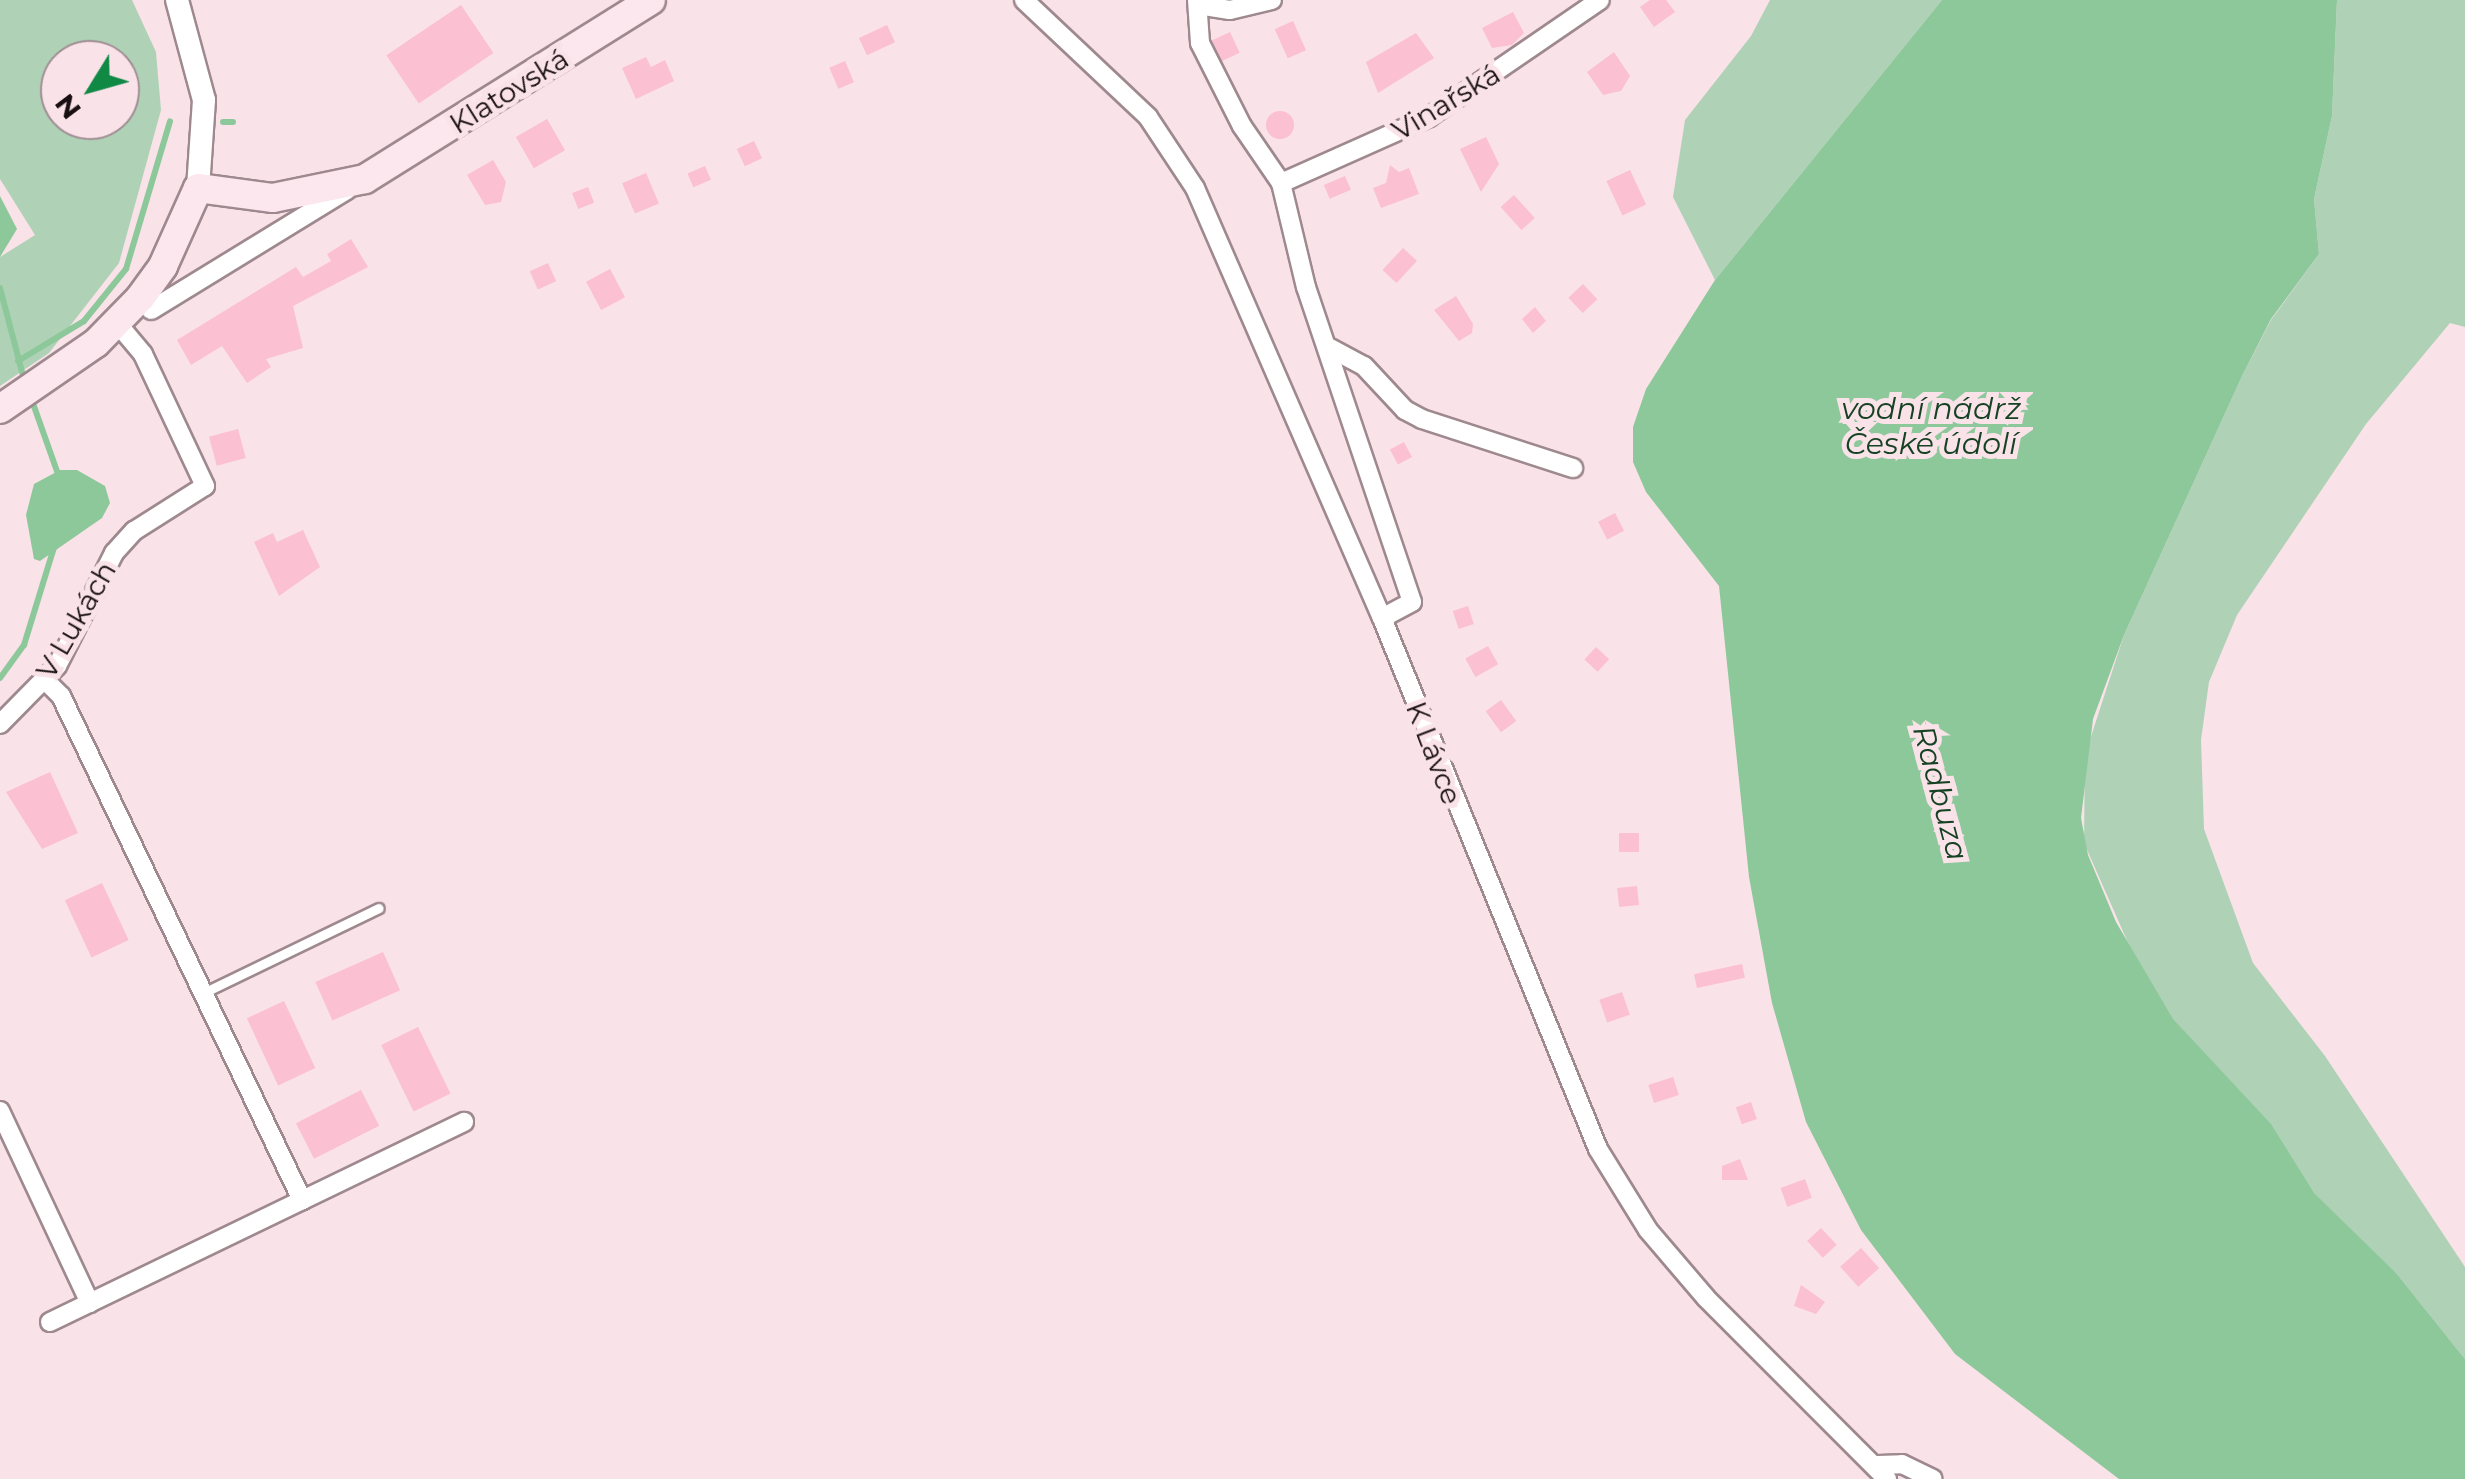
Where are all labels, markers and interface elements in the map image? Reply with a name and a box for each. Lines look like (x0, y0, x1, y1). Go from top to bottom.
north arrow (40, 40, 140, 140)
street label: Klatovská (443, 41, 575, 141)
street label: Vinařská (1386, 57, 1506, 147)
text: N (47, 88, 88, 126)
water label: vodní nádrž České údolí (1841, 391, 2021, 462)
street label: V Lukách (29, 556, 123, 684)
street label: K Lávce (1399, 697, 1469, 809)
water label: Radbuza (1905, 722, 1975, 864)

